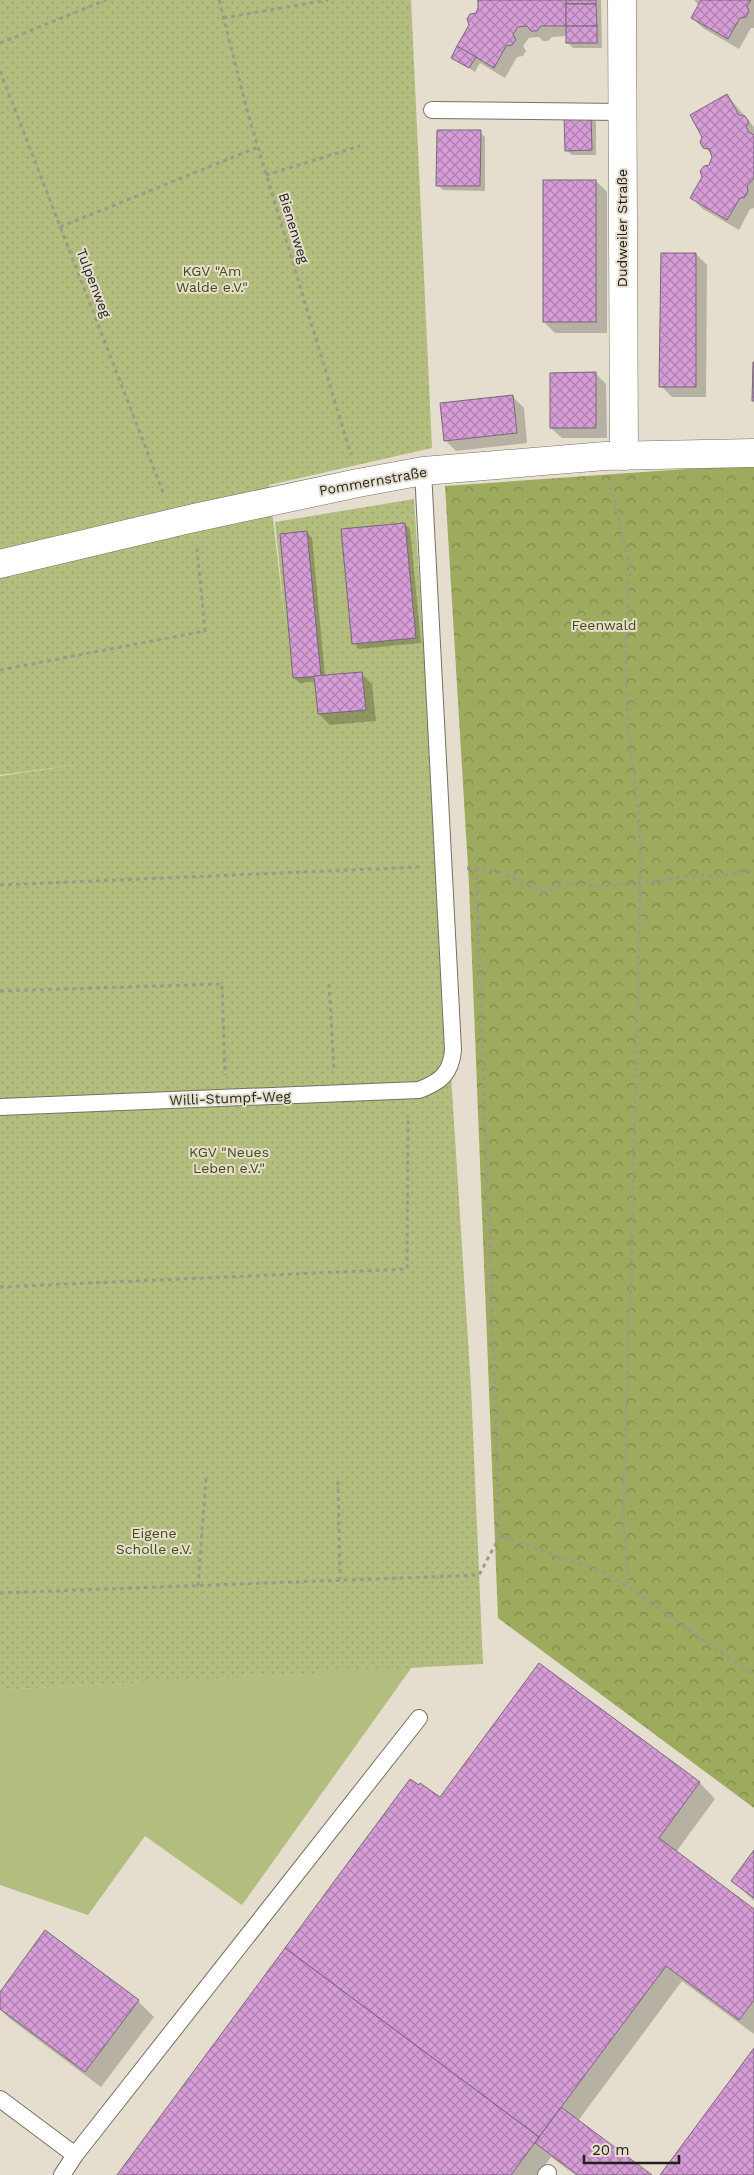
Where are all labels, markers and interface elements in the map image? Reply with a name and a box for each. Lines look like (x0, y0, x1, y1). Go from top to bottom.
street label: Dudweiler Straße (614, 169, 630, 287)
street label: Bienenweg (276, 191, 313, 266)
street label: Tulpenweg (73, 246, 115, 320)
park label: KGV "Am Walde e.V." (176, 263, 248, 295)
street label: Pommernstraße (318, 464, 428, 498)
park label: Feenwald (571, 617, 637, 633)
street label: Willi-Stumpf-Weg (169, 1088, 292, 1108)
park label: KGV "Neues Leben e.V." (189, 1144, 269, 1176)
park label: Eigene Scholle e.V. (116, 1525, 192, 1557)
scale bar (584, 2132, 679, 2164)
text: 20 m (592, 2141, 630, 2159)

